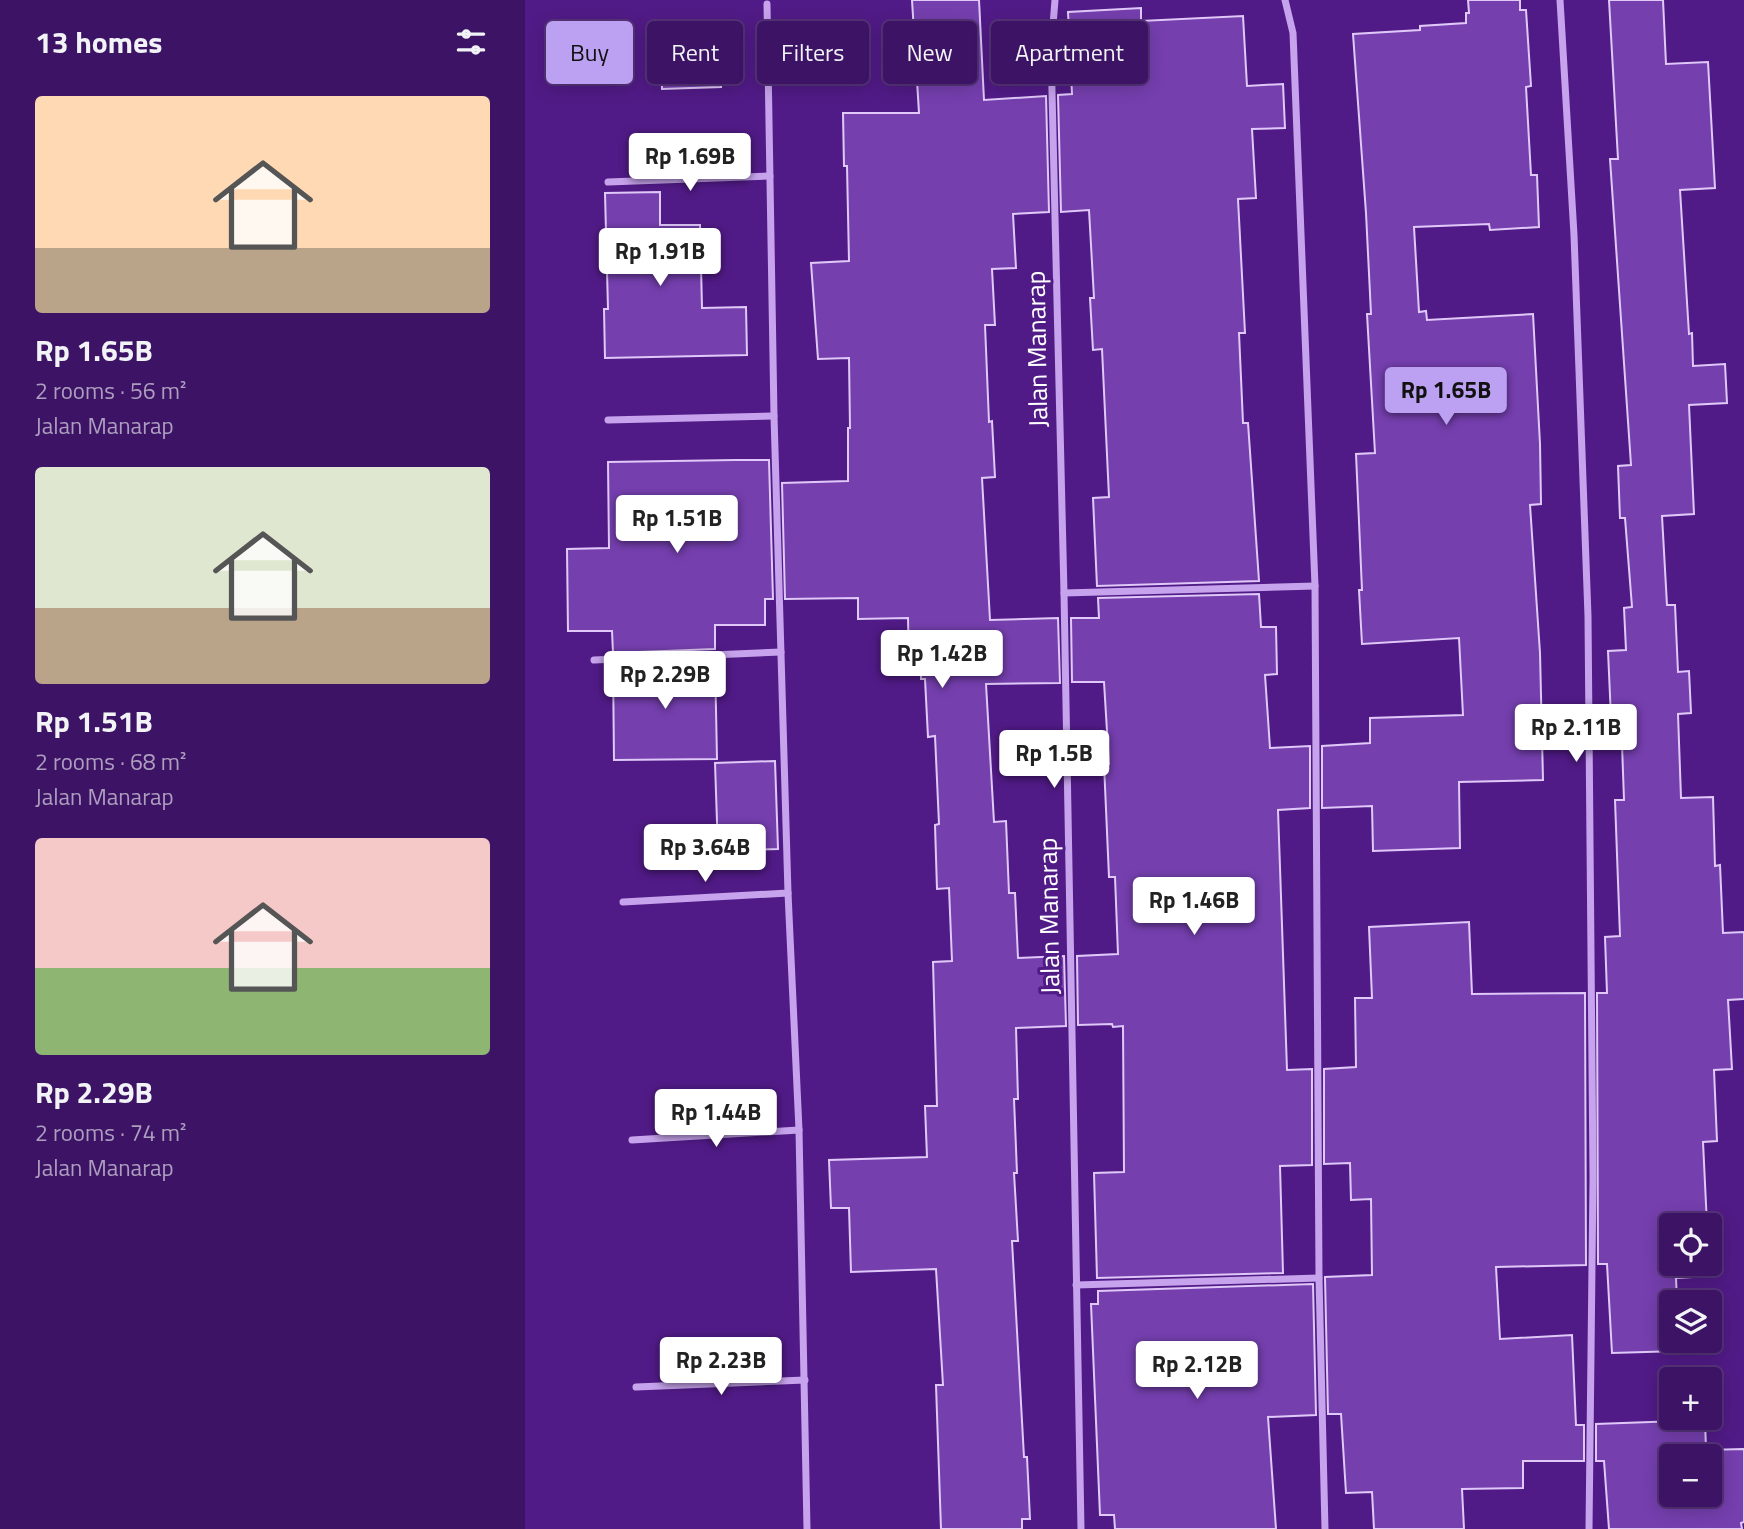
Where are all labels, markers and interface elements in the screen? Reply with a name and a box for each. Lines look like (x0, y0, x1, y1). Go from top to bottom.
text: 13 homes (35, 19, 162, 65)
chip: Buy (546, 21, 633, 84)
chip: Rent (647, 21, 743, 84)
chip: Filters (757, 21, 869, 84)
chip: New (883, 21, 977, 84)
chip: Apartment (991, 21, 1148, 84)
icon: filters (452, 23, 490, 61)
pin: Rp 1.69B (618, 134, 762, 193)
text: Rp 1.69B (645, 138, 735, 173)
icon: home (200, 142, 326, 268)
pin: Rp 1.91B (588, 229, 732, 288)
text: Rp 1.91B (615, 233, 705, 268)
street label: Jalan Manarap (1016, 270, 1057, 428)
text: Rp 1.65B (35, 327, 153, 373)
pin: Rp 1.65B (1374, 368, 1518, 427)
text: Rp 1.65B (1401, 372, 1491, 407)
text: 2 rooms · 56 m² (35, 373, 186, 408)
text: Jalan Manarap (35, 408, 174, 443)
pin: Rp 1.51B (605, 496, 749, 555)
text: Rp 1.51B (632, 500, 722, 535)
icon: home (200, 513, 326, 639)
pin: Rp 1.42B (870, 630, 1014, 690)
text: Rp 1.42B (897, 635, 987, 670)
pin: Rp 2.29B (593, 652, 737, 711)
text: Rp 2.29B (620, 656, 710, 691)
text: Rp 1.51B (35, 698, 153, 744)
pin: Rp 2.11B (1504, 704, 1648, 764)
text: Rp 2.11B (1531, 709, 1621, 744)
pin: Rp 1.5B (989, 730, 1119, 790)
text: Rp 1.5B (1015, 735, 1093, 770)
text: 2 rooms · 68 m² (35, 744, 186, 779)
text: Jalan Manarap (35, 779, 174, 814)
pin: Rp 3.64B (633, 824, 777, 884)
text: Rp 3.64B (660, 829, 750, 864)
street label: Jalan Manarap (1028, 837, 1069, 995)
pin: Rp 1.46B (1122, 878, 1266, 937)
text: Rp 1.46B (1149, 882, 1239, 917)
icon: home (200, 884, 326, 1010)
text: Rp 2.29B (35, 1069, 153, 1115)
pin: Rp 1.44B (644, 1090, 788, 1149)
text: Rp 1.44B (671, 1094, 761, 1129)
text: 2 rooms · 74 m² (35, 1115, 186, 1150)
text: Jalan Manarap (35, 1150, 174, 1185)
map controls (1659, 1213, 1722, 1507)
button: locate (1659, 1213, 1722, 1276)
button: layers (1659, 1290, 1722, 1353)
pin: Rp 2.23B (649, 1338, 793, 1397)
text: Rp 2.23B (676, 1342, 766, 1377)
pin: Rp 2.12B (1125, 1342, 1269, 1401)
text: Rp 2.12B (1152, 1346, 1242, 1381)
button: + (1659, 1367, 1722, 1430)
button: − (1659, 1444, 1722, 1507)

